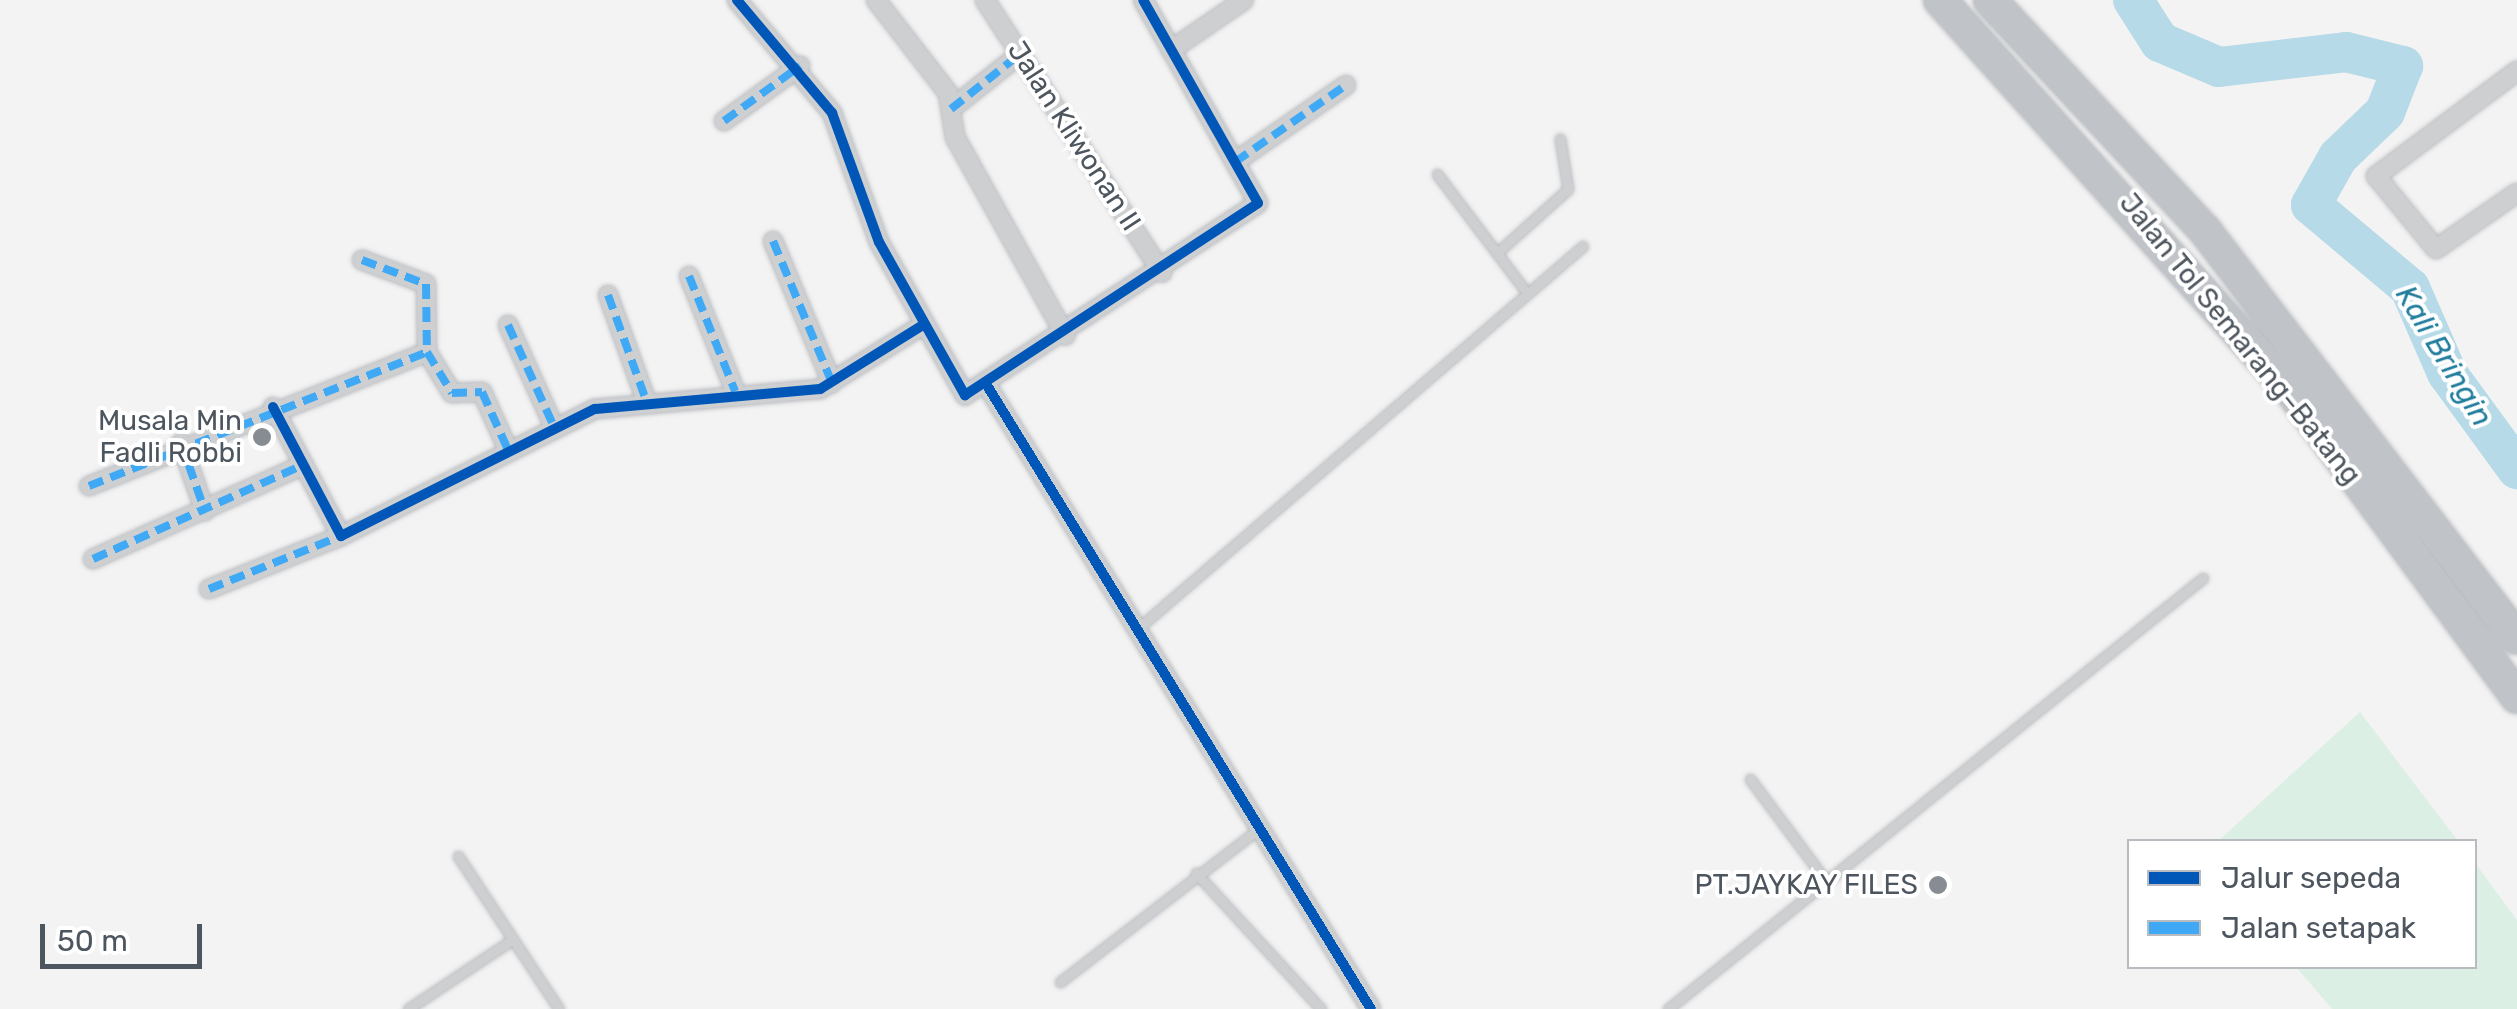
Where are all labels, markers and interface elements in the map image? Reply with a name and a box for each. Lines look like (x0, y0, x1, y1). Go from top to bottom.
street label: Jalan Kliwonan II (1000, 35, 1148, 237)
street label: Jalan Tol Semarang–Batang (2112, 186, 2368, 492)
water label: Kali Bringin (2388, 279, 2500, 433)
place label: Musala Min Fadli Robbi (98, 404, 242, 470)
marker: Musala Min Fadli Robbi (251, 426, 273, 448)
legend (2127, 839, 2477, 969)
text: Jalur sepeda (2221, 860, 2401, 896)
place label: PT.JAYKAY FILES (1694, 868, 1918, 902)
marker: PT.JAYKAY FILES (1927, 874, 1949, 896)
scale bar (45, 904, 208, 966)
text: Jalan setapak (2221, 910, 2416, 946)
text: 50 m (57, 923, 128, 959)

